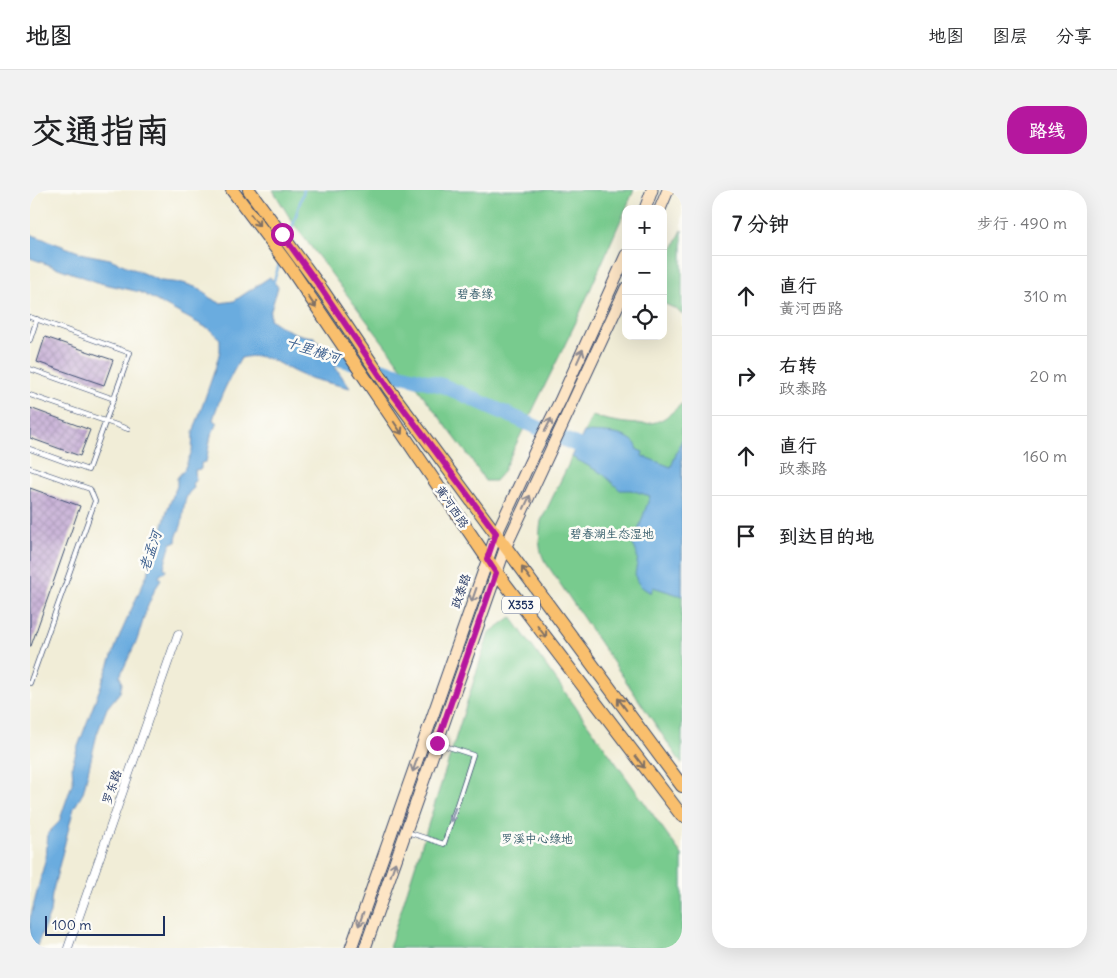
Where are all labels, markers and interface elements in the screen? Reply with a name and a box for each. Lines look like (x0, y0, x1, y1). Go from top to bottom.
text: 地图 (25, 20, 73, 50)
text: 地图 (928, 24, 964, 47)
text: 图层 (992, 24, 1028, 47)
text: 分享 (1056, 24, 1092, 47)
button: 路线 (1007, 106, 1087, 154)
text: 交通指南 (30, 108, 170, 152)
map controls (622, 205, 667, 340)
button: + (622, 205, 667, 250)
text: 7 分钟 (732, 210, 789, 237)
one-way arrow (250, 213, 260, 227)
text: 步行 · 490 m (977, 213, 1067, 233)
route start (271, 223, 294, 246)
button: − (622, 250, 667, 295)
text: 直行 (779, 273, 817, 297)
icon: ahead (732, 282, 760, 310)
park label: 碧春缘 (457, 286, 493, 301)
text: 310 m (1023, 286, 1067, 306)
one-way arrow (307, 295, 317, 309)
button: locate (622, 295, 667, 340)
text: 黄河西路 (779, 298, 843, 318)
water label: 十里横河 (284, 333, 344, 368)
one-way arrow (575, 349, 585, 364)
text: 右转 (779, 353, 817, 377)
icon: right (732, 362, 760, 390)
text: 20 m (1030, 366, 1067, 386)
text: 政泰路 (779, 378, 827, 398)
one-way arrow (544, 418, 553, 433)
one-way arrow (393, 421, 404, 435)
text: 直行 (779, 433, 817, 457)
icon: ahead (732, 442, 760, 470)
text: 160 m (1023, 446, 1067, 466)
text: 政泰路 (779, 458, 827, 478)
street label: 黄河西路 (433, 483, 472, 531)
one-way arrow (523, 495, 532, 510)
icon: arrive (732, 522, 760, 550)
text: 到达目的地 (779, 524, 874, 548)
water label: 老孟河 (135, 526, 166, 574)
park label: 碧春湖生态湿地 (570, 526, 654, 541)
one-way arrow (521, 566, 531, 580)
street label: 政泰路 (448, 571, 473, 610)
one-way arrow (469, 587, 478, 603)
road number: X353 (502, 596, 540, 614)
one-way arrow (537, 625, 547, 639)
one-way arrow (617, 697, 627, 711)
route end (426, 732, 449, 755)
one-way arrow (635, 755, 646, 768)
one-way arrow (410, 757, 419, 773)
street label: 罗东路 (99, 767, 124, 806)
one-way arrow (448, 807, 457, 822)
park label: 罗溪中心绿地 (501, 831, 573, 846)
one-way arrow (389, 862, 398, 877)
one-way arrow (356, 911, 365, 926)
scale bar (45, 913, 165, 936)
text: 100 m (52, 916, 92, 934)

